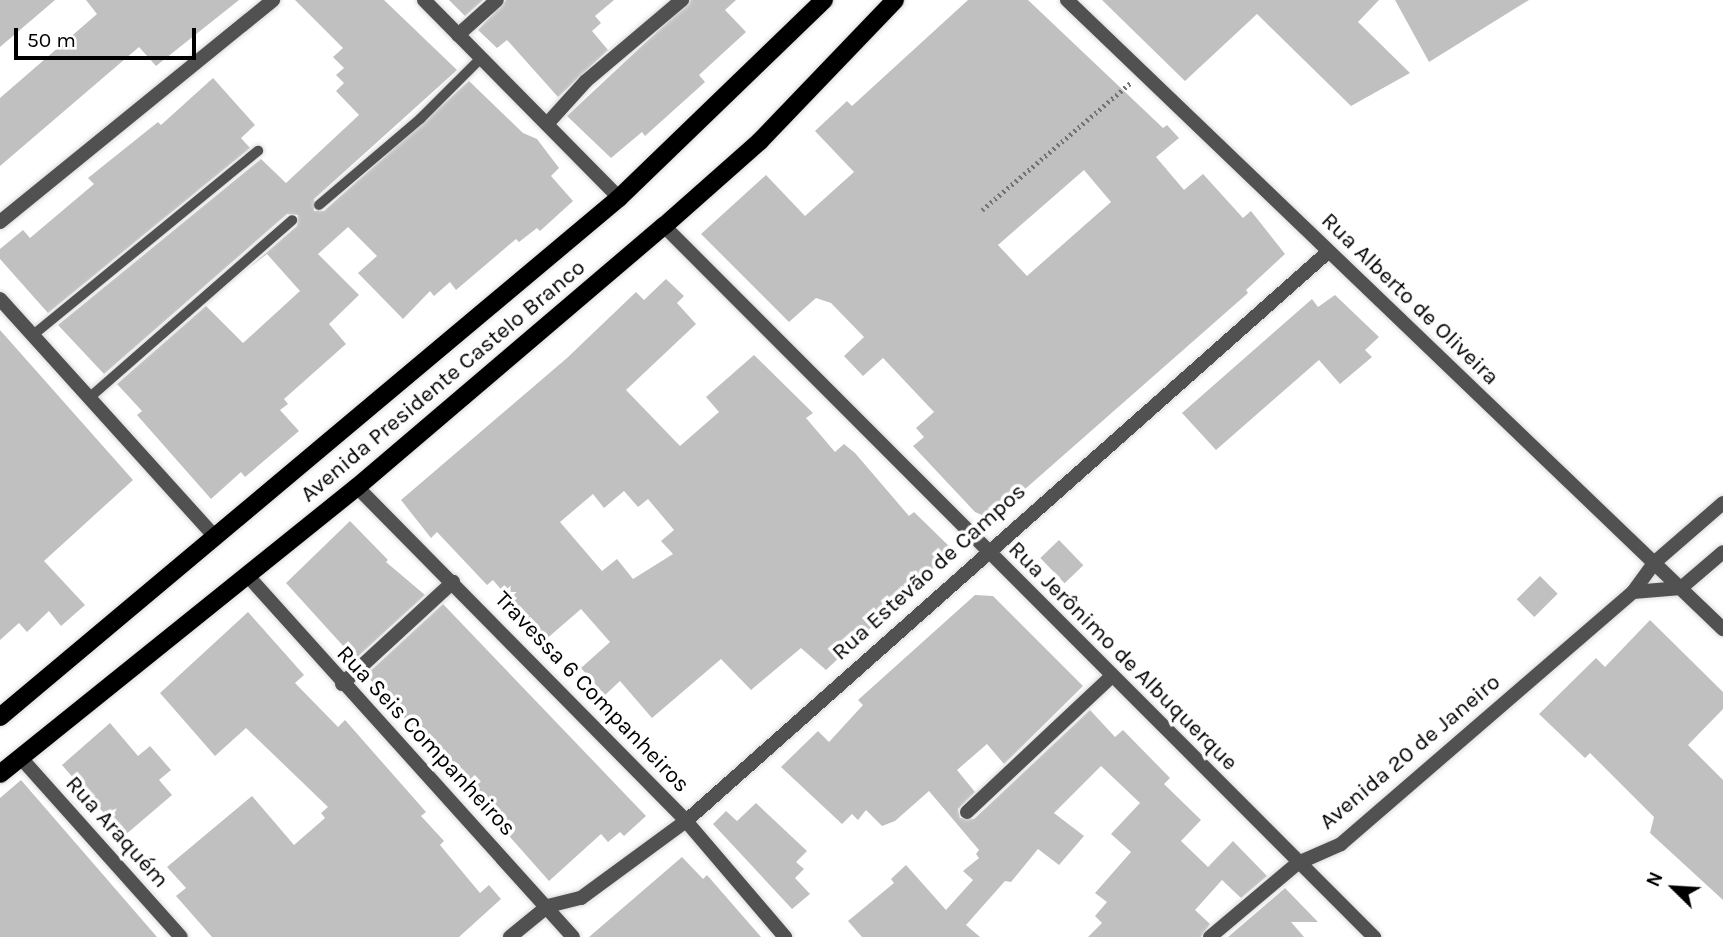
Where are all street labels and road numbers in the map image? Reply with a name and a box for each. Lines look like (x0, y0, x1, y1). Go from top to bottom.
street label: Rua Alberto de Oliveira (1315, 207, 1505, 391)
street label: Avenida Presidente Castelo Branco (295, 254, 591, 508)
street label: Rua Estevão de Campos (826, 478, 1032, 666)
street label: Rua Jerônimo de Albuquerque (1003, 536, 1243, 776)
street label: Travessa 6 Companheiros (489, 586, 695, 798)
street label: Rua Seis Companheiros (331, 640, 521, 842)
street label: Avenida 20 de Janeiro (1314, 668, 1506, 836)
street label: Rua Araquém (60, 770, 174, 894)

